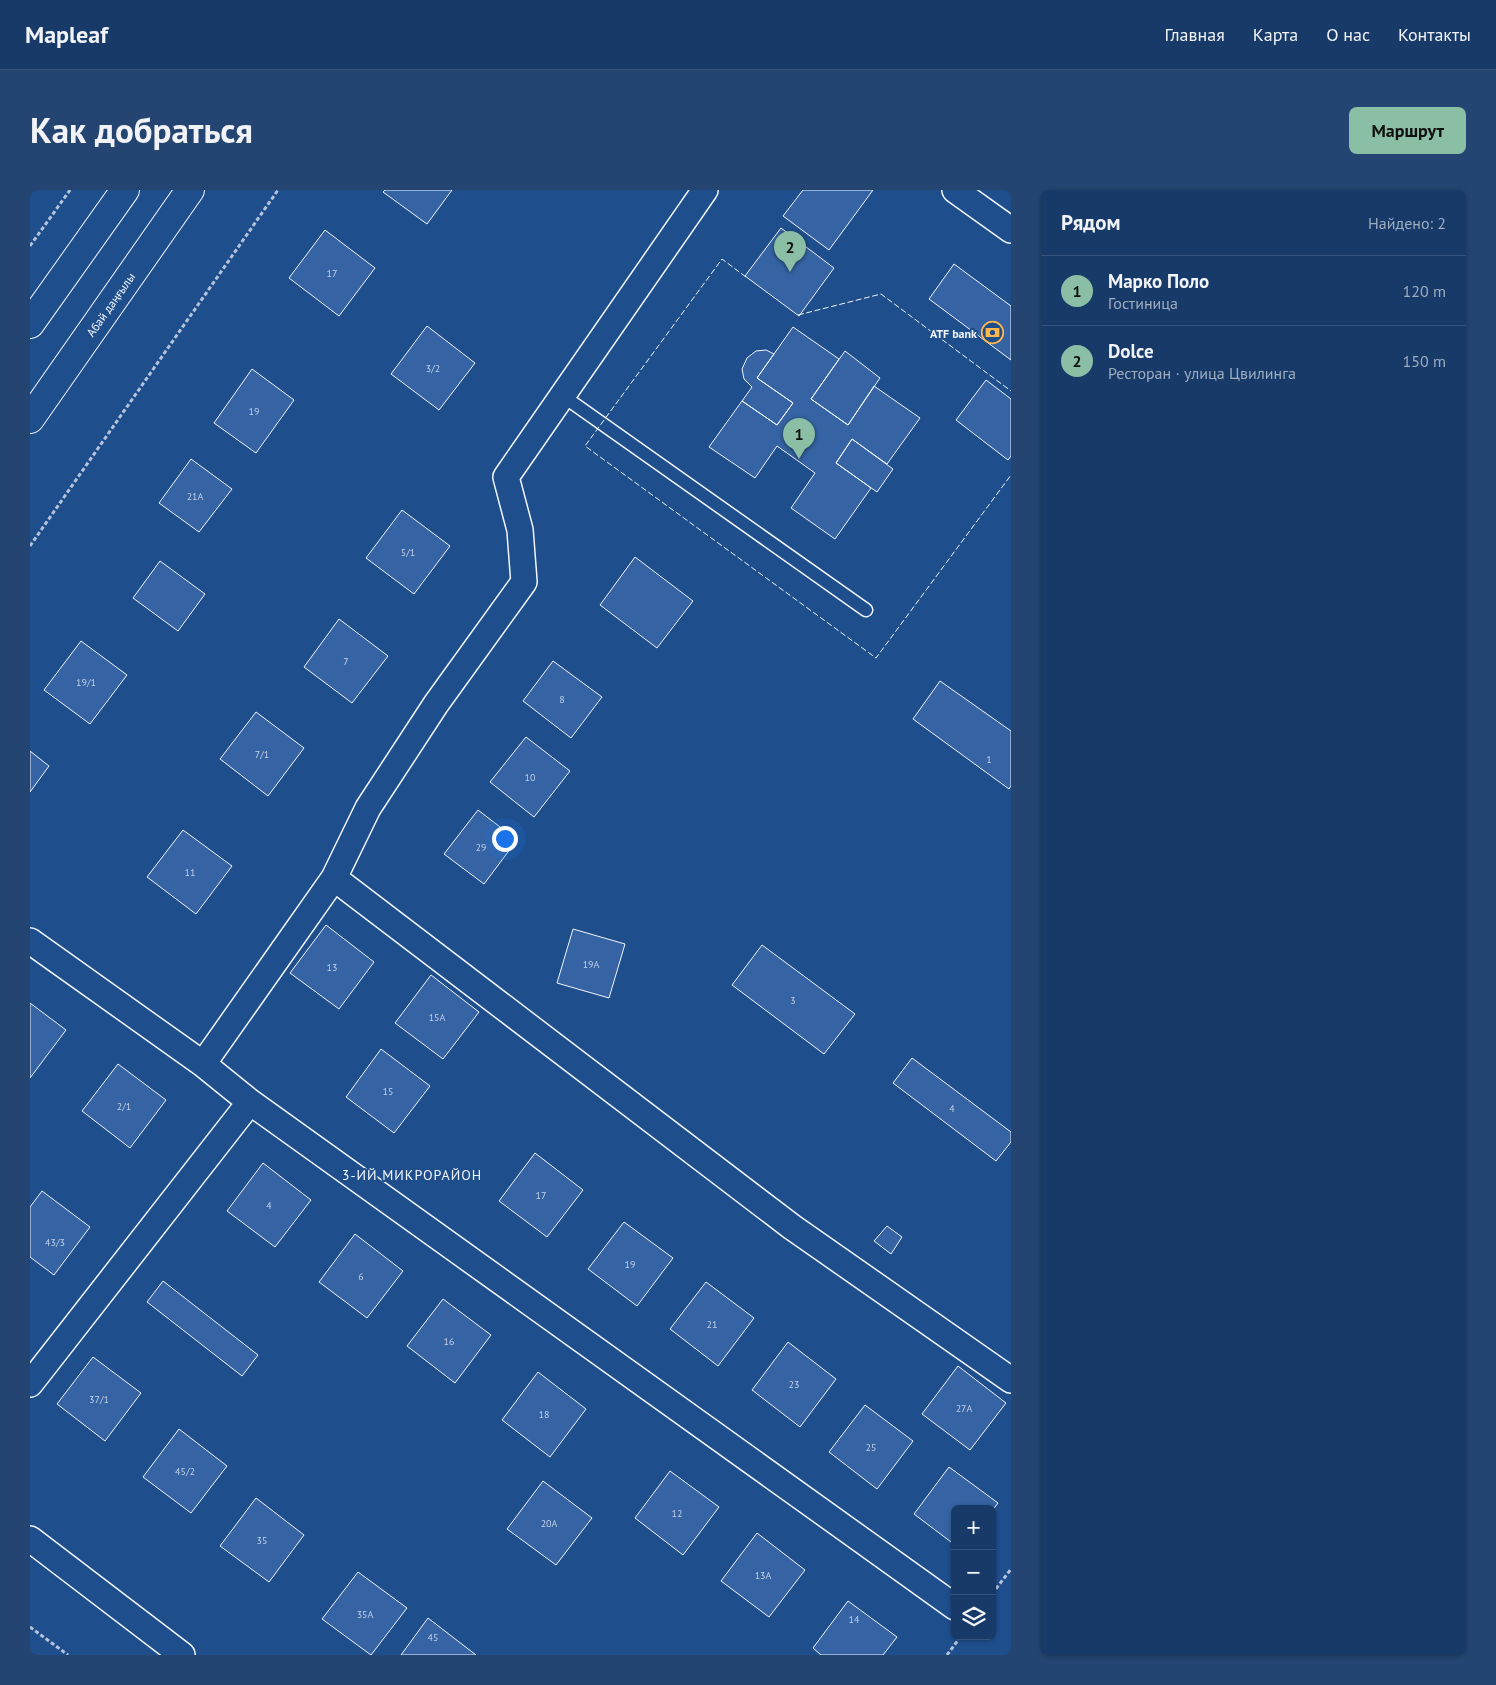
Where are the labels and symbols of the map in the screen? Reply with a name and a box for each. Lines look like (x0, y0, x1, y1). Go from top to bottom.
pin: 2 (774, 231, 806, 272)
house number: 17 (327, 267, 337, 280)
street label: Абай даңғылы (83, 269, 138, 339)
bank icon: ATF bank (981, 321, 1005, 345)
place label: ATF bank (930, 326, 977, 341)
house number: 3/2 (426, 362, 440, 375)
house number: 19 (249, 405, 259, 418)
pin: 1 (783, 418, 815, 459)
house number: 21А (187, 490, 204, 503)
house number: 5/1 (401, 546, 415, 559)
house number: 7 (343, 655, 349, 668)
house number: 19/1 (76, 676, 96, 689)
house number: 8 (559, 693, 565, 706)
house number: 7/1 (255, 748, 269, 761)
house number: 1 (986, 753, 992, 766)
house number: 10 (525, 771, 536, 784)
your location (492, 826, 518, 852)
house number: 29 (476, 841, 486, 854)
house number: 11 (185, 866, 195, 879)
house number: 19А (583, 958, 600, 971)
house number: 13 (327, 961, 337, 974)
house number: 3 (790, 994, 796, 1007)
house number: 15А (429, 1011, 446, 1024)
house number: 15 (383, 1085, 393, 1098)
house number: 2/1 (117, 1100, 131, 1113)
house number: 4 (949, 1102, 955, 1115)
district label: 3-ИЙ МИКРОРАЙОН (342, 1166, 482, 1184)
house number: 17 (536, 1189, 546, 1202)
house number: 4 (266, 1199, 272, 1212)
house number: 43/3 (45, 1236, 65, 1249)
house number: 19 (625, 1258, 635, 1271)
house number: 6 (358, 1270, 364, 1283)
house number: 21 (707, 1318, 717, 1331)
house number: 16 (444, 1335, 454, 1348)
house number: 23 (789, 1378, 799, 1391)
house number: 37/1 (89, 1393, 109, 1406)
house number: 27А (956, 1402, 973, 1415)
house number: 18 (539, 1408, 549, 1421)
house number: 25 (866, 1441, 876, 1454)
house number: 45/2 (175, 1465, 195, 1478)
house number: 12 (672, 1507, 682, 1520)
house number: 20А (541, 1517, 558, 1530)
house number: 35 (257, 1534, 267, 1547)
house number: 13А (755, 1569, 772, 1582)
house number: 35А (357, 1608, 374, 1621)
house number: 14 (849, 1613, 860, 1626)
house number: 45 (428, 1631, 438, 1644)

